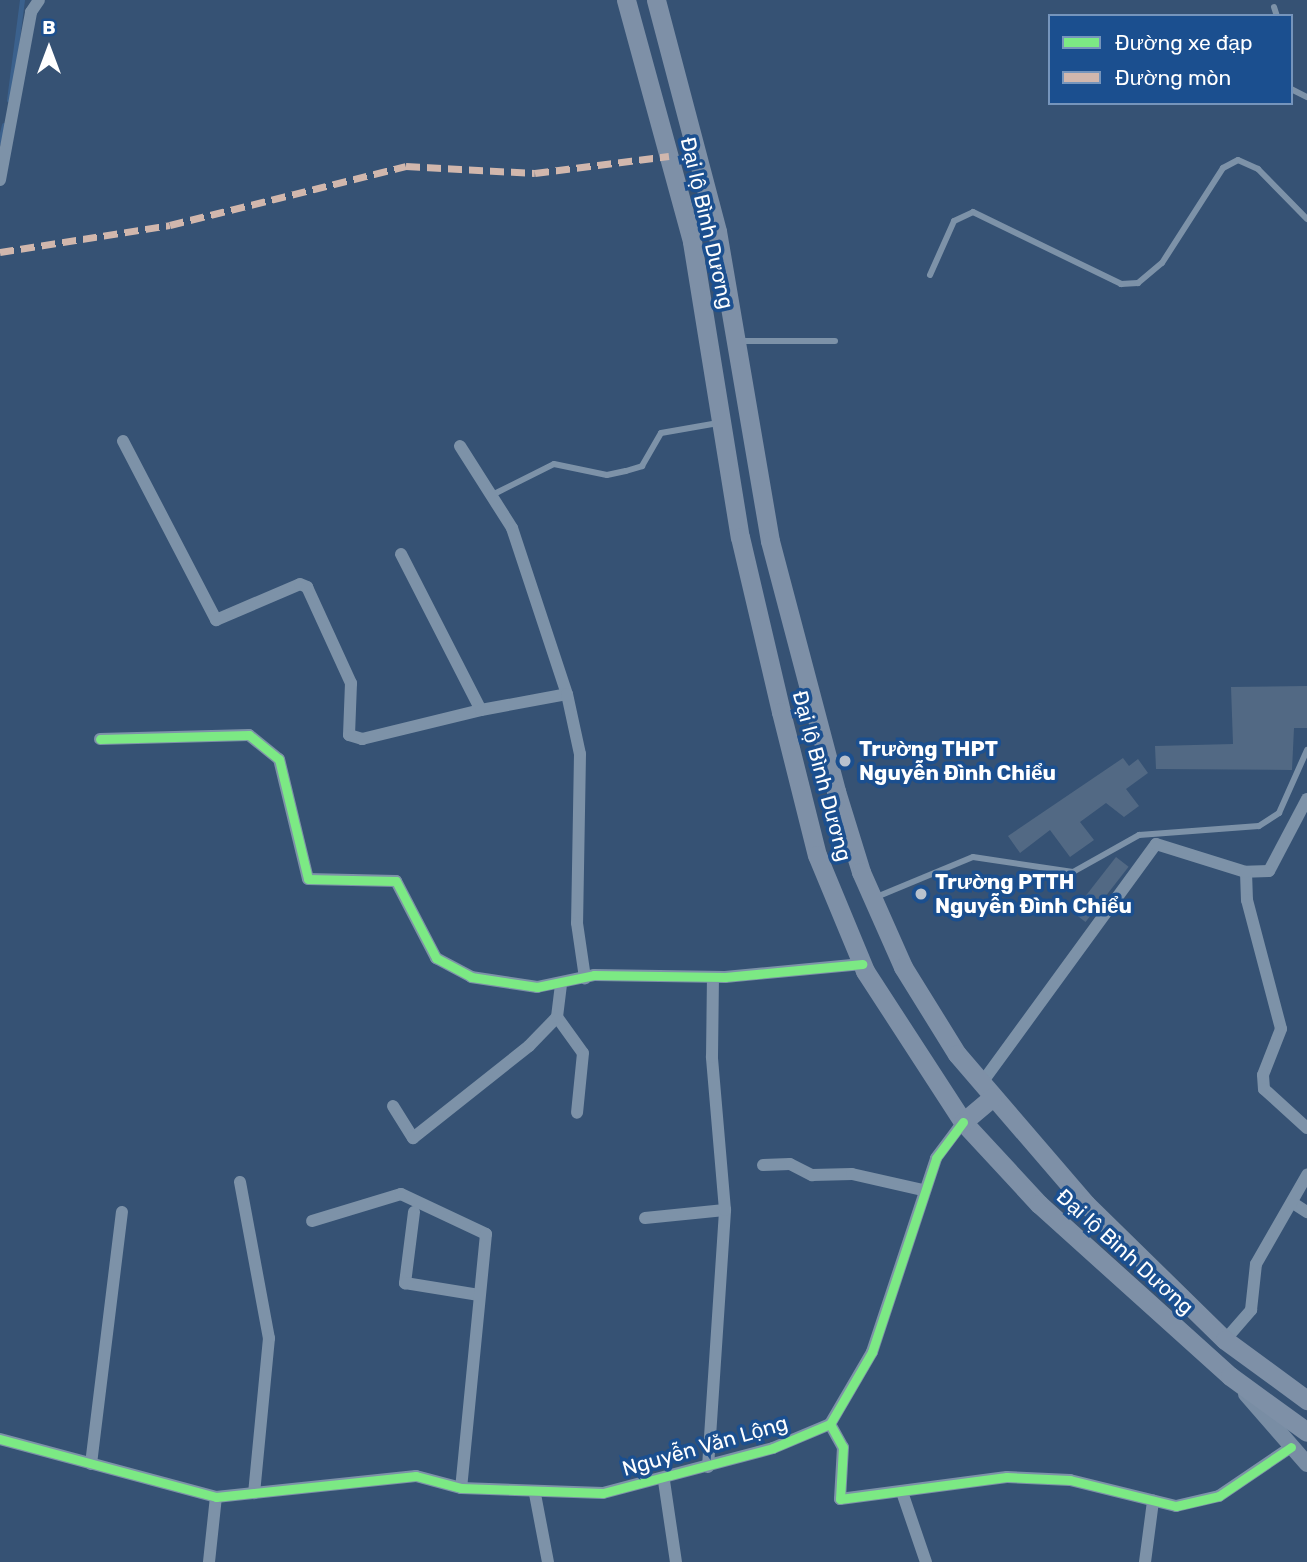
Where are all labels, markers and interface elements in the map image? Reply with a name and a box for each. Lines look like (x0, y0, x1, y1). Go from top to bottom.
north arrow (14, 14, 84, 84)
legend (1048, 14, 1293, 105)
text: B (42, 16, 56, 39)
text: Đường xe đạp (1115, 30, 1253, 55)
text: Đường mòn (1115, 65, 1231, 90)
street label: Đại lộ Bình Dương (675, 135, 739, 311)
street label: Đại lộ Bình Dương (787, 688, 857, 864)
place label: Trường THPT Nguyễn Đình Chiểu (859, 736, 1056, 786)
marker: Trường THPT Nguyễn Đình Chiểu (837, 753, 853, 769)
place label: Trường PTTH Nguyễn Đình Chiểu (935, 869, 1132, 919)
marker: Trường PTTH Nguyễn Đình Chiểu (913, 886, 929, 902)
street label: Đại lộ Bình Dương (1051, 1184, 1199, 1320)
street label: Nguyễn Văn Lộng (619, 1410, 791, 1482)

